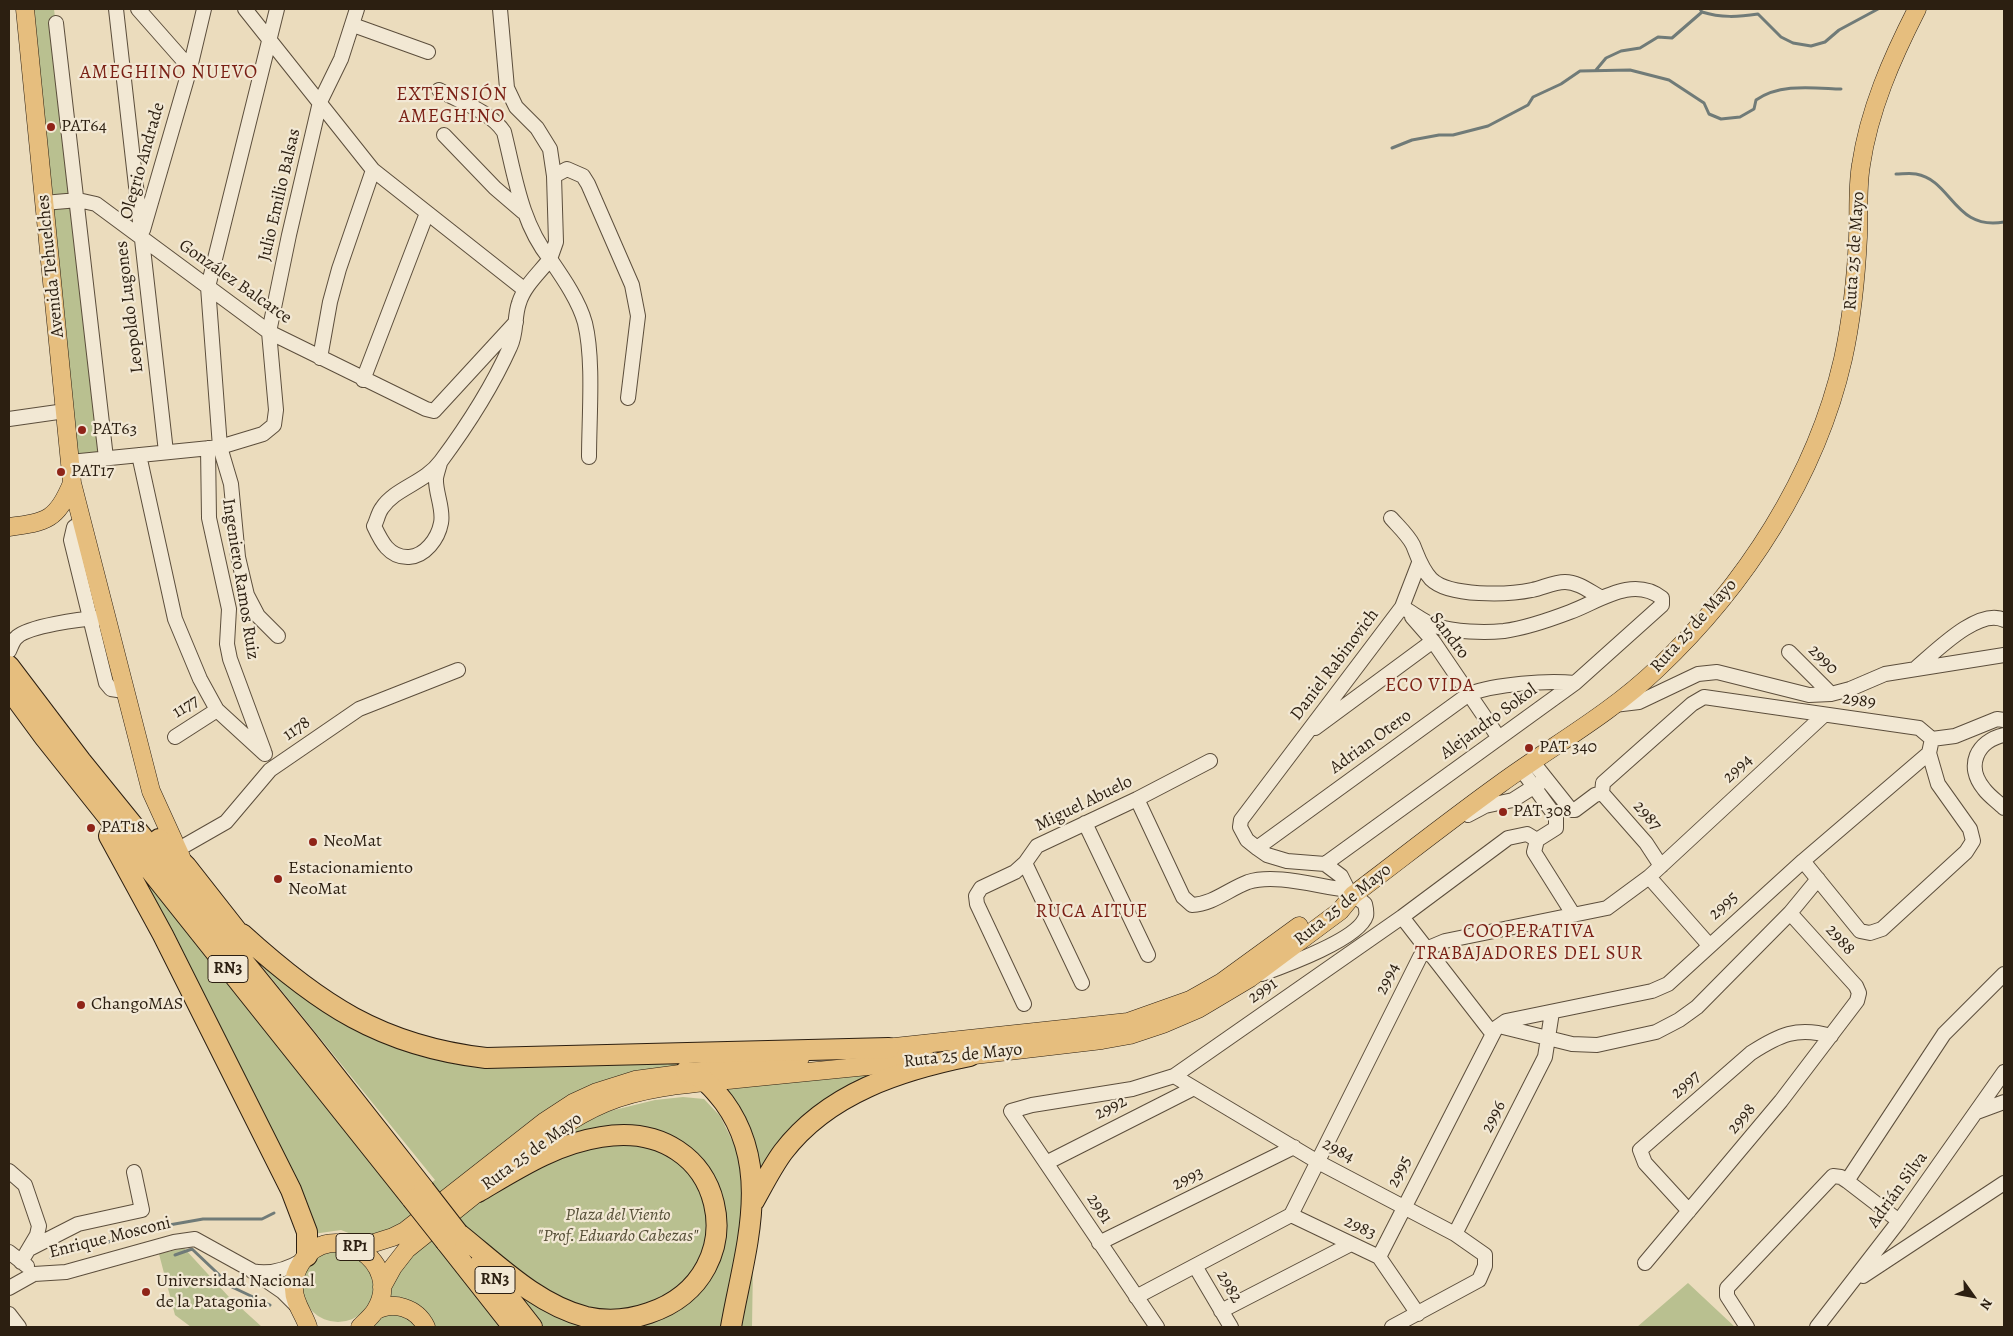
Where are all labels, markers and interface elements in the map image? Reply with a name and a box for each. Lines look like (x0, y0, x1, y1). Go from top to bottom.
district label: AMEGHINO NUEVO (78, 62, 260, 84)
district label: EXTENSIÓN AMEGHINO (395, 84, 509, 128)
street label: Olegrio Andrade (116, 100, 170, 222)
place label: PAT64 (61, 116, 107, 138)
marker: PAT64 (45, 121, 57, 133)
street label: Julio Emilio Balsas (254, 127, 306, 263)
street label: Ruta 25 de Mayo (1840, 191, 1870, 311)
street label: Avenida Tehuelches (33, 193, 69, 339)
street label: González Balcarce (174, 235, 296, 329)
street label: Leopoldo Lugones (111, 240, 149, 374)
place label: PAT63 (92, 419, 137, 441)
marker: PAT63 (76, 424, 88, 436)
place label: PAT17 (71, 461, 114, 483)
marker: PAT17 (55, 466, 67, 478)
street label: Ingeniero Ramos Ruiz (217, 497, 263, 661)
street label: Ruta 25 de Mayo (1646, 575, 1742, 677)
street label: Daniel Rabinovich (1286, 605, 1384, 725)
street label: Sandro (1424, 608, 1474, 664)
street label: 2990 (1803, 640, 1843, 680)
district label: ECO VIDA (1384, 675, 1476, 697)
street label: Alejandro Sokol (1436, 680, 1542, 764)
street label: 2989 (1841, 688, 1877, 714)
street label: 1177 (169, 691, 203, 723)
street label: Adrian Otero (1326, 705, 1416, 779)
street label: 1178 (279, 712, 315, 746)
place label: PAT 340 (1539, 737, 1597, 759)
marker: PAT 340 (1523, 742, 1535, 754)
street label: 2994 (1719, 750, 1757, 788)
street label: Miguel Abuelo (1032, 771, 1136, 837)
street label: 2987 (1628, 796, 1666, 836)
place label: PAT 308 (1513, 801, 1572, 823)
marker: PAT 308 (1497, 806, 1509, 818)
place label: PAT18 (101, 817, 145, 839)
marker: PAT18 (85, 822, 97, 834)
place label: NeoMat (323, 831, 382, 853)
marker: NeoMat (307, 836, 319, 848)
place label: Estacionamiento NeoMat (288, 858, 413, 901)
street label: Ruta 25 de Mayo (1290, 859, 1396, 951)
marker: Estacionamiento NeoMat (272, 873, 284, 885)
street label: 2995 (1705, 887, 1743, 925)
district label: RUCA AITUE (1034, 901, 1150, 923)
street label: 2988 (1821, 920, 1859, 960)
district label: COOPERATIVA TRABAJADORES DEL SUR (1412, 921, 1646, 965)
road number: RN3 (208, 956, 248, 982)
street label: 2994 (1371, 959, 1405, 999)
street label: 2991 (1244, 973, 1282, 1009)
place label: ChangoMAS (91, 994, 183, 1016)
marker: ChangoMAS (75, 999, 87, 1011)
street label: Ruta 25 de Mayo (903, 1039, 1023, 1073)
street label: 2997 (1667, 1066, 1705, 1104)
street label: 2992 (1091, 1091, 1131, 1125)
street label: 2996 (1477, 1097, 1511, 1137)
street label: 2998 (1723, 1099, 1761, 1139)
street label: Ruta 25 de Mayo (477, 1108, 587, 1196)
street label: 2984 (1318, 1133, 1358, 1169)
street label: Adrián Silva (1863, 1148, 1933, 1232)
street label: 2995 (1383, 1153, 1417, 1191)
street label: 2993 (1169, 1162, 1207, 1196)
street label: 2981 (1081, 1190, 1117, 1228)
park label: Plaza del Viento "Prof. Eduardo Cabezas" (538, 1205, 698, 1248)
street label: 2983 (1340, 1211, 1380, 1245)
street label: Enrique Mosconi (47, 1212, 173, 1264)
road number: RP1 (336, 1234, 374, 1260)
road number: RN3 (475, 1266, 515, 1294)
street label: 2982 (1211, 1267, 1247, 1307)
place label: Universidad Nacional de la Patagonia (156, 1271, 314, 1314)
north arrow (1948, 1271, 1998, 1321)
marker: Universidad Nacional de la Patagonia (140, 1286, 152, 1298)
text: N (1975, 1295, 1997, 1314)

